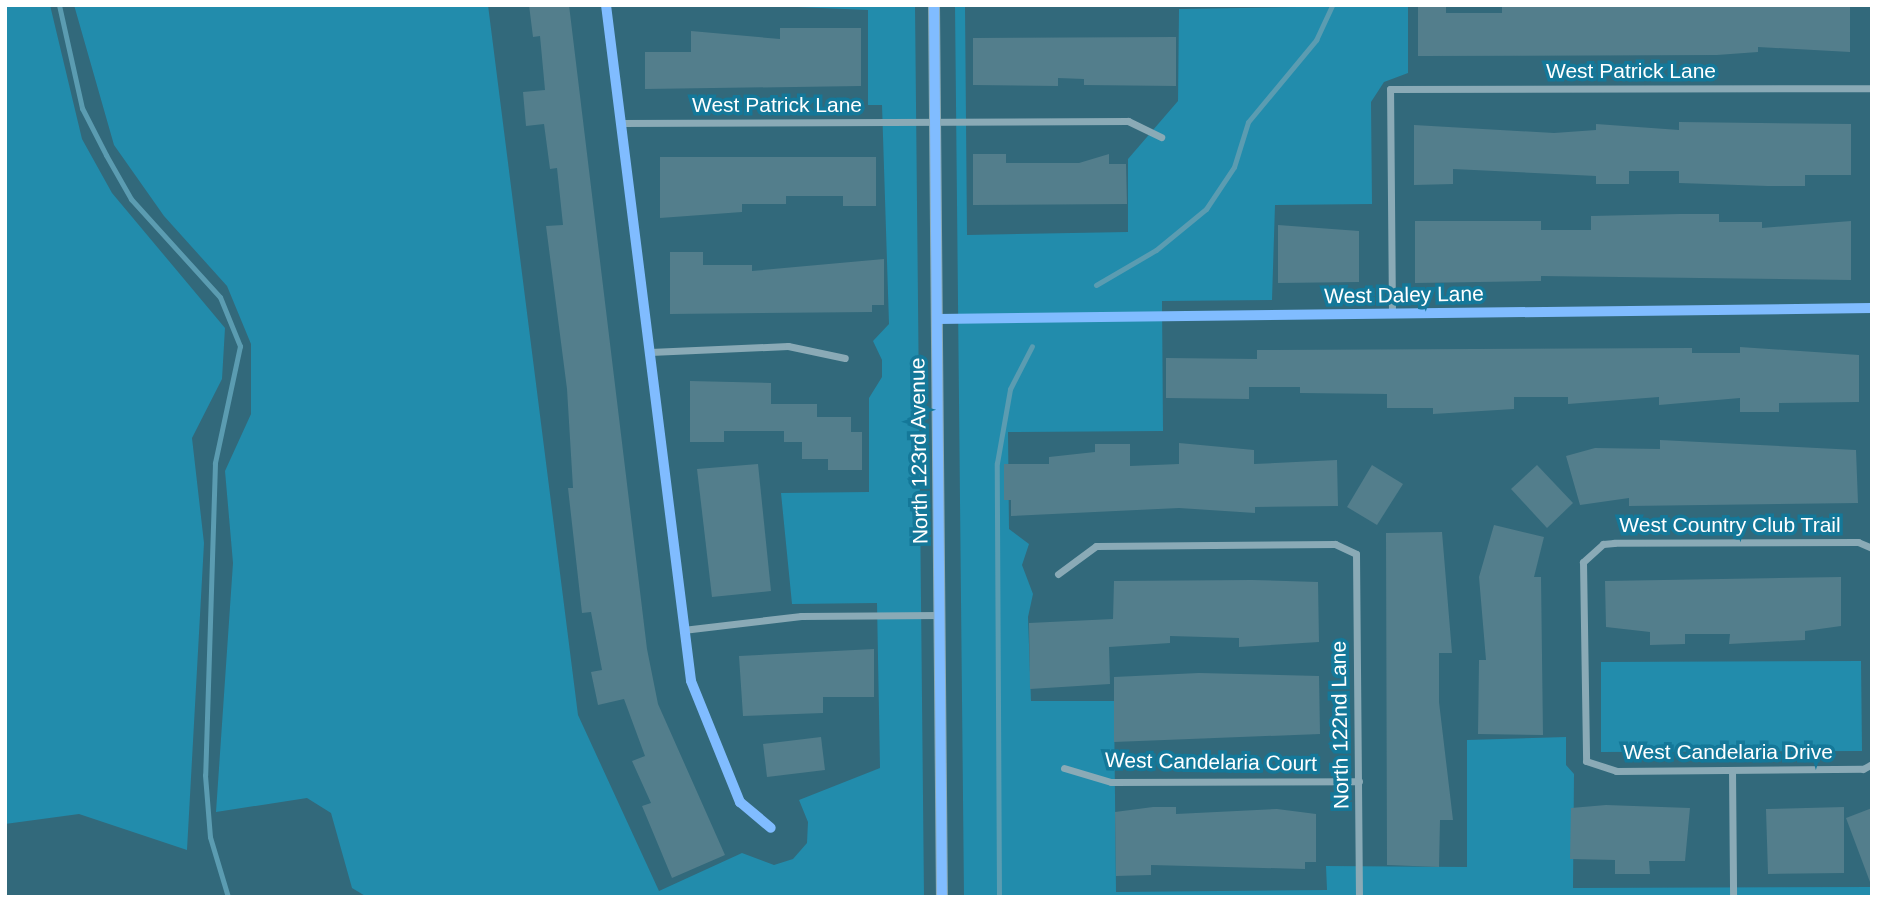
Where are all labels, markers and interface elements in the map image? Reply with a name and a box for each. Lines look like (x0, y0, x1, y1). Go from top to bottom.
street label: West Patrick Lane (1546, 58, 1716, 84)
street label: West Patrick Lane (692, 92, 862, 118)
street label: West Daley Lane (1324, 281, 1484, 309)
street label: North 123rd Avenue (905, 357, 933, 545)
street label: West Country Club Trail (1619, 512, 1841, 538)
street label: North 122nd Lane (1326, 641, 1354, 809)
street label: West Candelaria Drive (1623, 739, 1833, 765)
street label: West Candelaria Court (1105, 748, 1317, 776)

